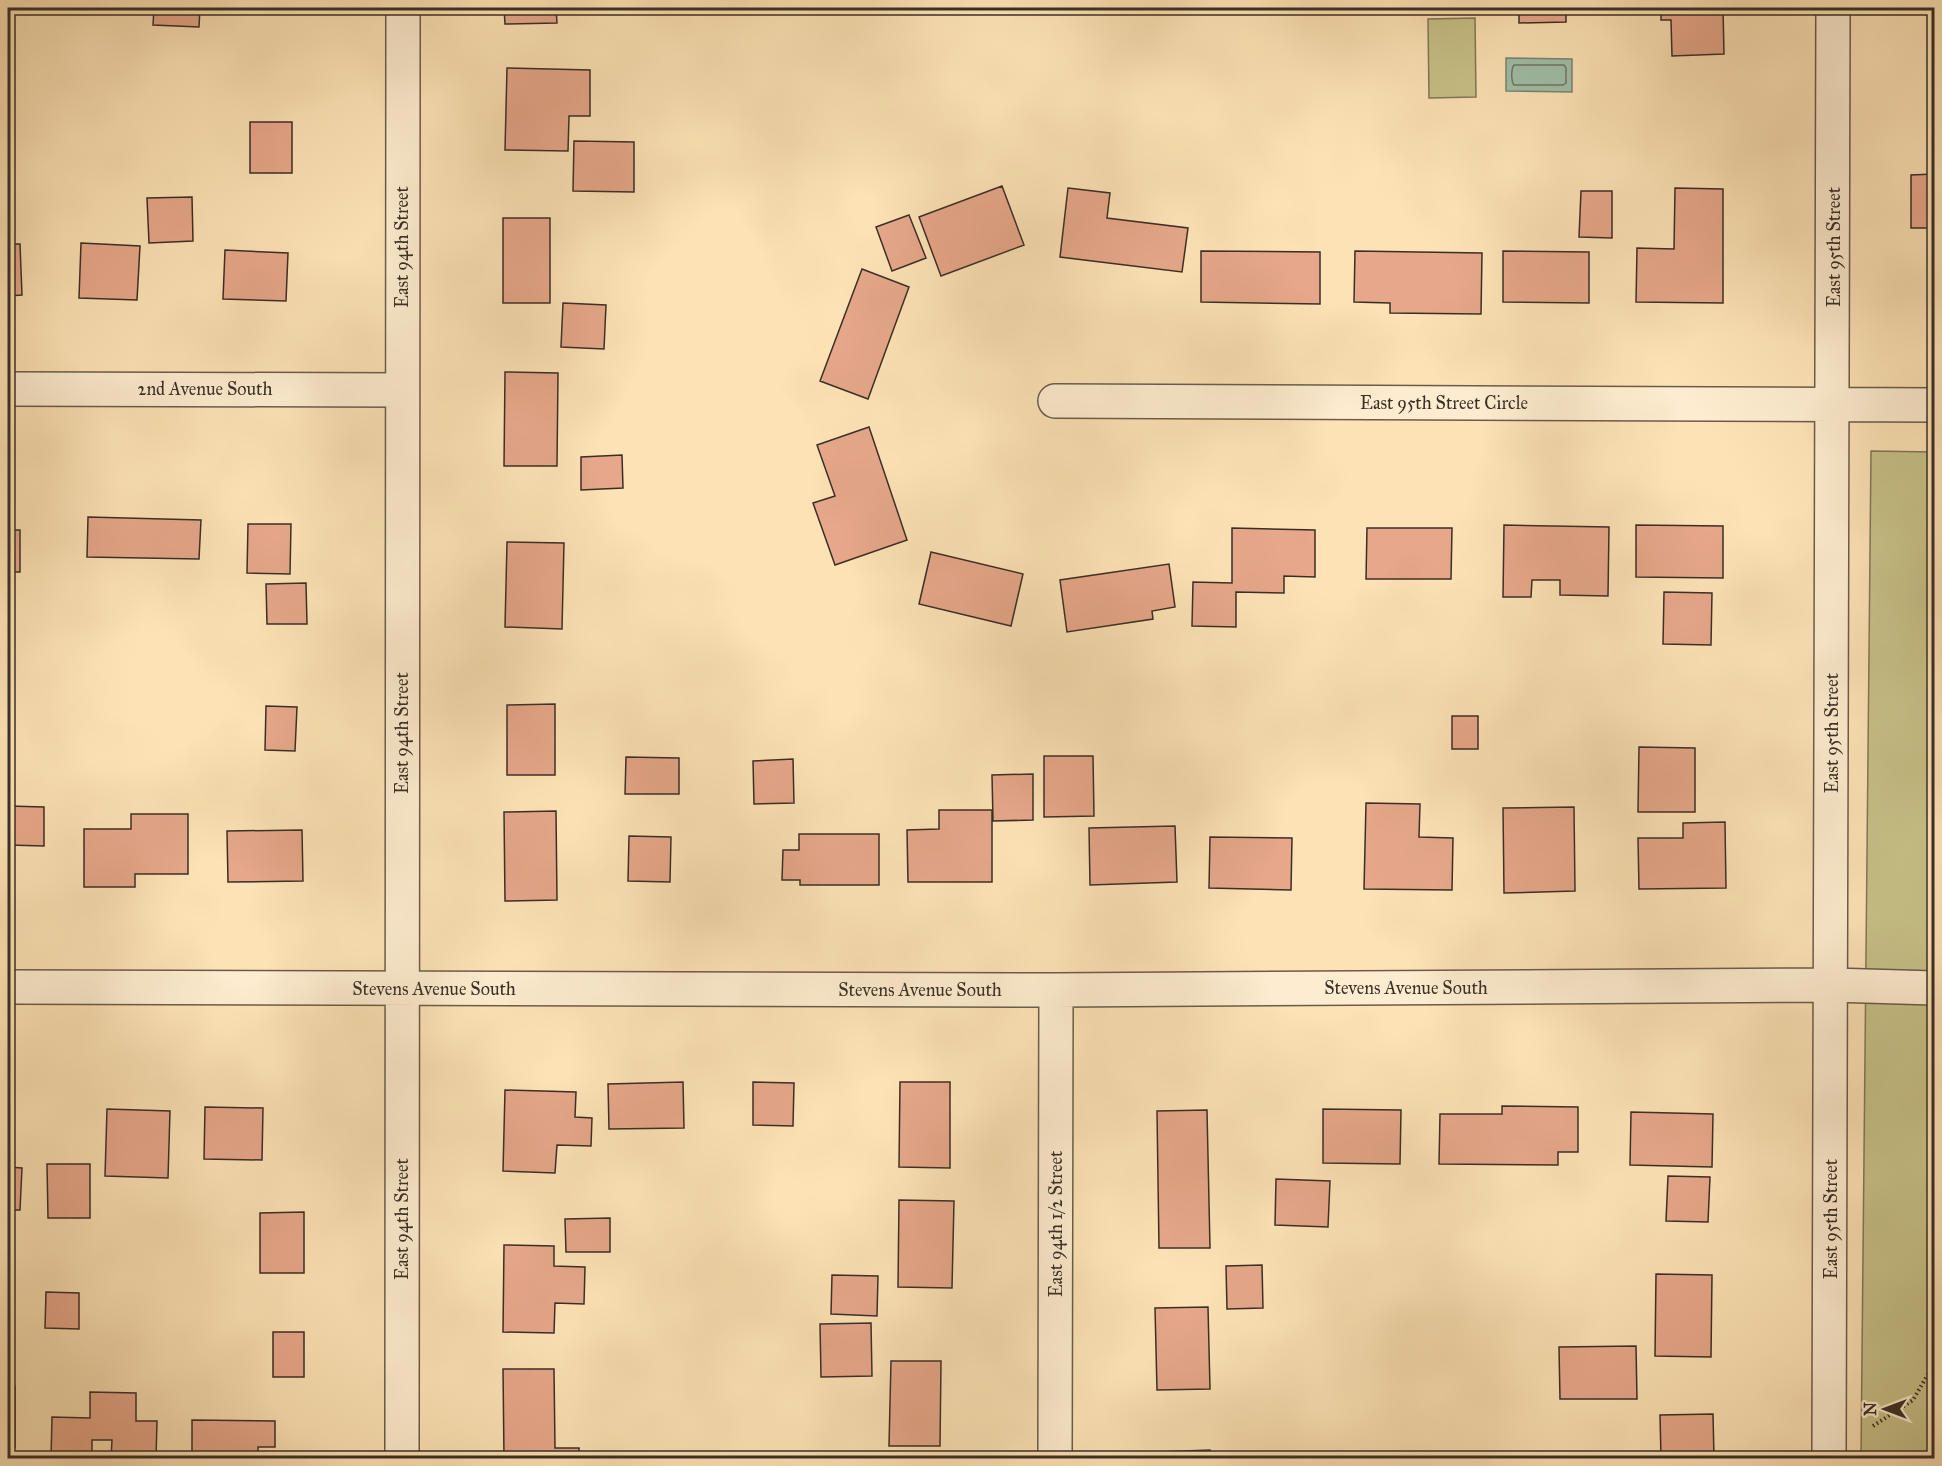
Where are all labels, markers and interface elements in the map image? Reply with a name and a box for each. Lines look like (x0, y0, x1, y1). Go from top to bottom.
street label: East 94th Street (391, 185, 413, 308)
street label: East 95th Street (1823, 186, 1845, 307)
street label: 2nd Avenue South (138, 378, 272, 400)
street label: East 95th Street Circle (1360, 392, 1528, 414)
street label: East 94th Street (391, 671, 413, 794)
street label: East 95th Street (1821, 672, 1843, 793)
street label: Stevens Avenue South (1324, 977, 1488, 999)
street label: Stevens Avenue South (352, 978, 516, 1000)
street label: Stevens Avenue South (838, 979, 1002, 1001)
street label: East 94th 1/2 Street (1045, 1150, 1067, 1297)
street label: East 94th Street (391, 1157, 413, 1280)
street label: East 95th Street (1820, 1158, 1842, 1279)
north arrow (1855, 1379, 1915, 1439)
text: N (1861, 1402, 1880, 1416)

